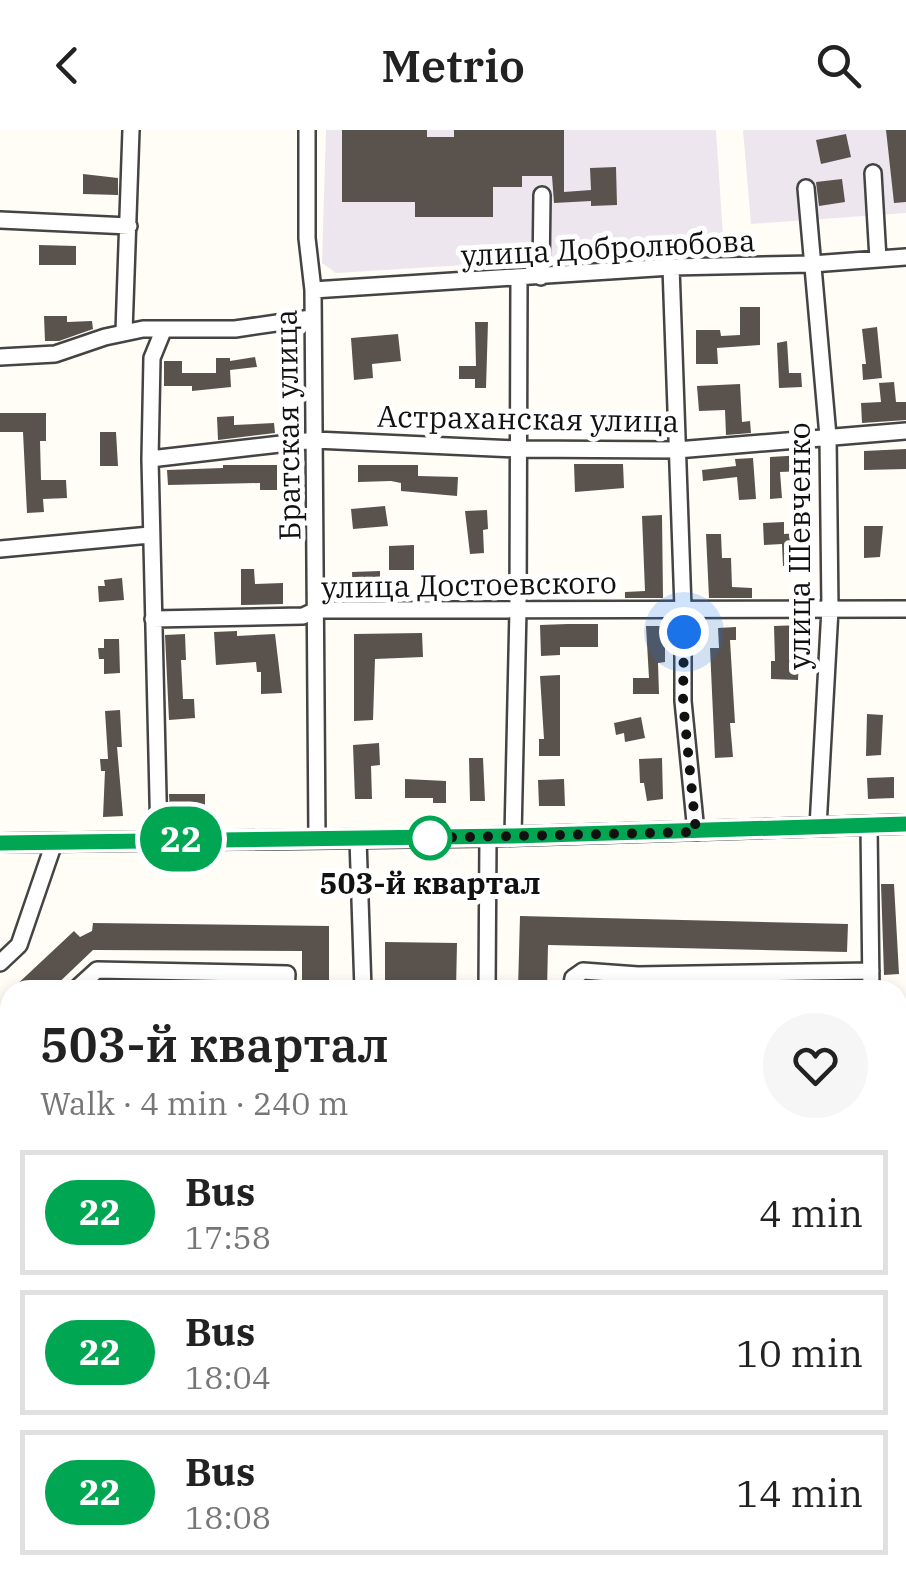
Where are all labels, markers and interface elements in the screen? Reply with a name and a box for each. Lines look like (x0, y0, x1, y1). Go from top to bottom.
text: Metrio (381, 36, 525, 94)
icon: back (40, 38, 95, 93)
icon: search (811, 38, 866, 93)
street label: улица Добролюбова (460, 220, 756, 274)
street label: Братская улица (265, 309, 309, 541)
street label: Астраханская улица (377, 396, 679, 440)
street label: улица Шевченко (779, 422, 818, 670)
street label: улица Достоевского (321, 562, 617, 606)
your location (659, 607, 709, 657)
line badge: 22 (136, 806, 226, 872)
text: 22 (160, 816, 202, 862)
marker: 503-й квартал (409, 817, 451, 859)
place label: 503-й квартал (320, 863, 540, 902)
text: 503-й квартал (40, 1013, 389, 1075)
button: heart (763, 1013, 868, 1118)
text: Walk · 4 min · 240 m (40, 1082, 348, 1124)
text: Bus (185, 1167, 255, 1216)
text: 4 min (759, 1188, 863, 1237)
text: 22 (79, 1189, 121, 1235)
text: 17:58 (185, 1216, 271, 1258)
text: Bus (185, 1307, 255, 1356)
text: 10 min (736, 1328, 863, 1377)
text: 22 (79, 1329, 121, 1375)
text: 18:04 (185, 1356, 271, 1398)
text: Bus (185, 1447, 255, 1496)
text: 14 min (736, 1468, 863, 1517)
text: 22 (79, 1469, 121, 1515)
text: 18:08 (185, 1496, 271, 1538)

